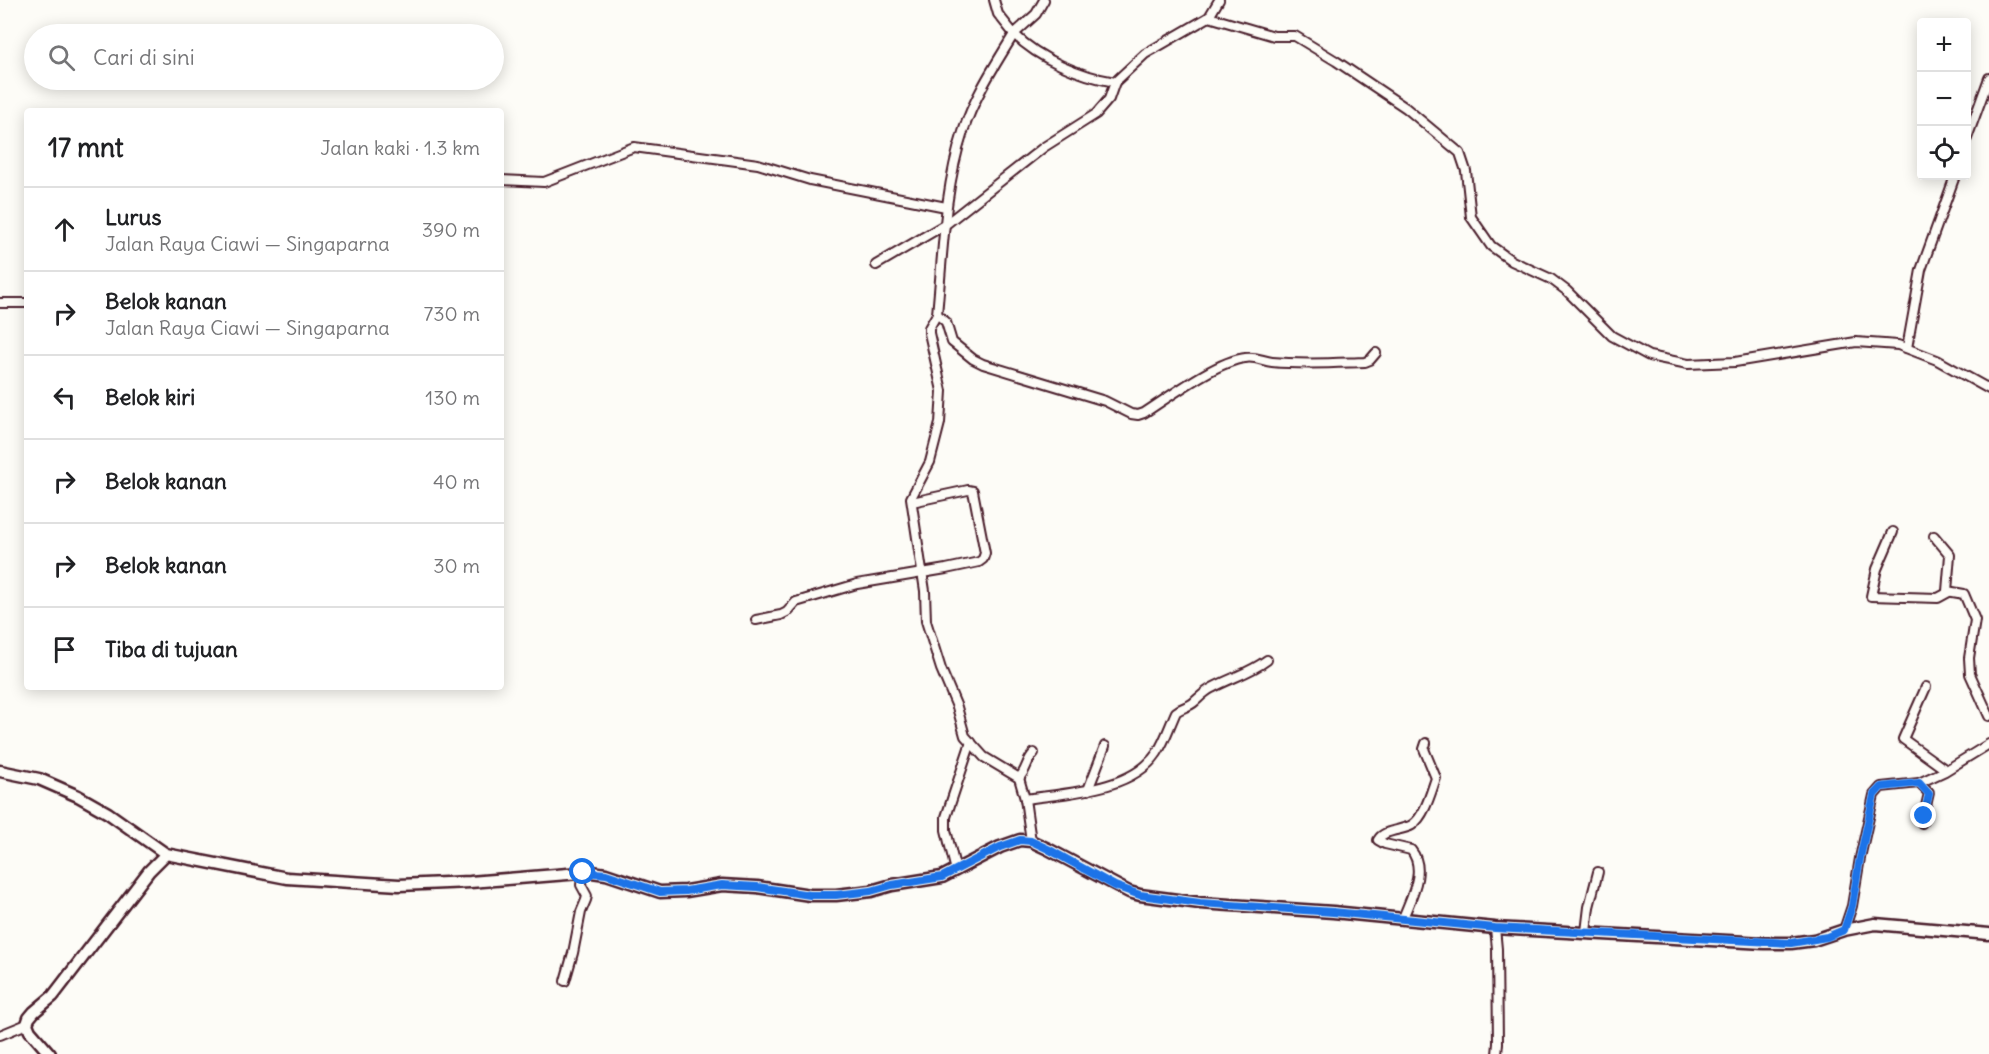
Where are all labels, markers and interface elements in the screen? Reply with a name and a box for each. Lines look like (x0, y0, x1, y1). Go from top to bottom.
map controls (1917, 18, 1971, 180)
button: + (1917, 18, 1971, 72)
search box (24, 24, 504, 90)
icon: search (45, 41, 78, 74)
text: Cari di sini (93, 43, 195, 71)
button: − (1917, 72, 1971, 126)
button: locate (1917, 126, 1971, 180)
text: 17 mnt (48, 131, 124, 164)
text: Jalan kaki · 1.3 km (320, 135, 480, 160)
text: Lurus (105, 203, 161, 231)
icon: ahead (48, 213, 81, 246)
text: 390 m (422, 217, 480, 242)
text: Jalan Raya Ciawi — Singaparna (105, 231, 390, 256)
text: Belok kanan (105, 287, 227, 315)
icon: right (48, 297, 81, 330)
text: 730 m (423, 301, 480, 326)
text: Jalan Raya Ciawi — Singaparna (105, 315, 390, 340)
icon: left (48, 381, 81, 414)
text: Belok kiri (105, 383, 195, 411)
text: 130 m (425, 385, 480, 410)
icon: right (48, 465, 81, 498)
text: Belok kanan (105, 467, 227, 495)
text: 40 m (433, 469, 480, 494)
icon: right (48, 549, 81, 582)
text: Belok kanan (105, 551, 227, 579)
text: 30 m (433, 553, 480, 578)
icon: arrive (48, 633, 81, 666)
text: Tiba di tujuan (105, 635, 238, 663)
route end (1910, 802, 1936, 828)
route start (569, 858, 595, 884)

